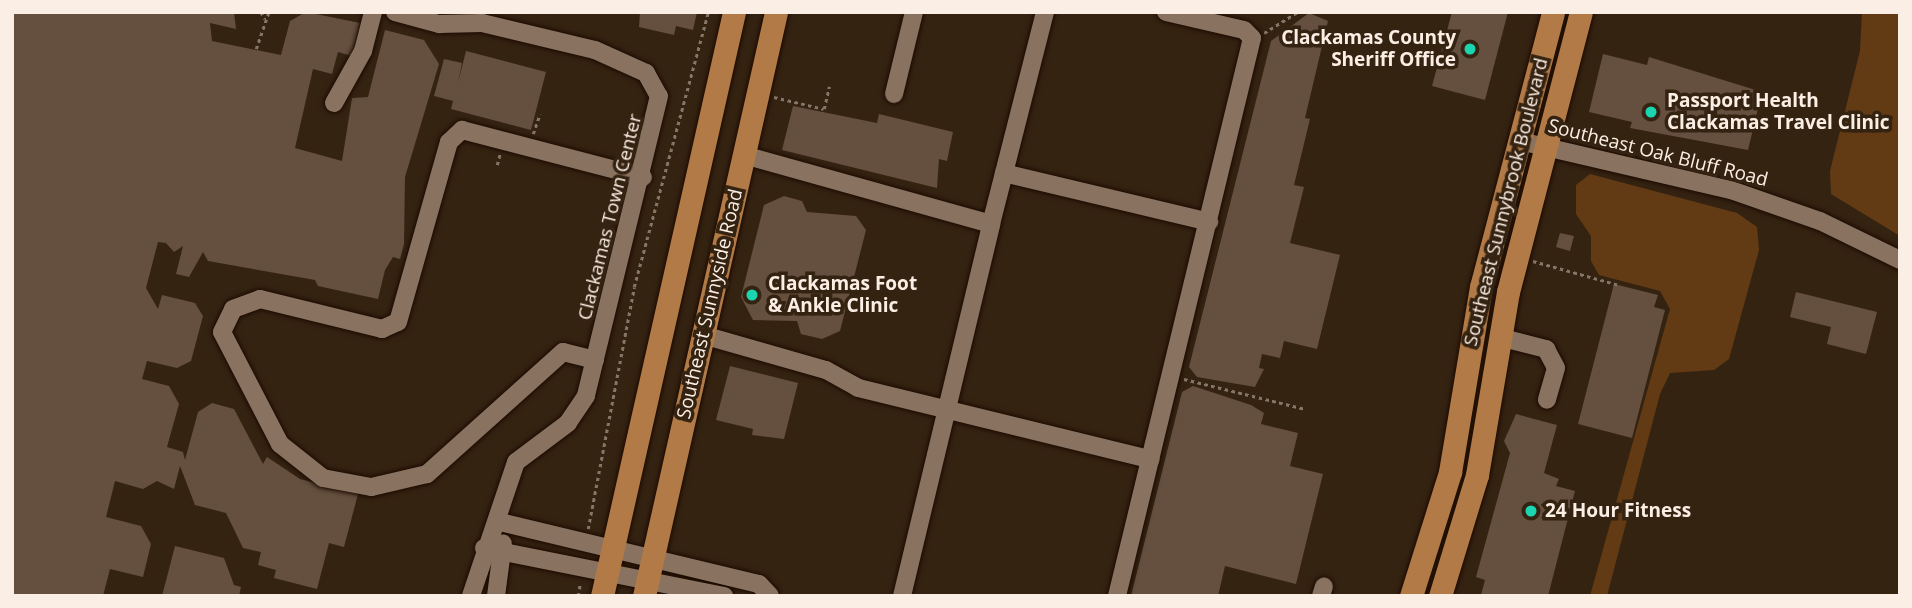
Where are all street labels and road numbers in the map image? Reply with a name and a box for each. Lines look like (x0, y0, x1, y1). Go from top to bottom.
street label: Southeast Sunnybrook Boulevard (1459, 56, 1553, 348)
street label: Clackamas Town Center (573, 111, 647, 323)
street label: Southeast Oak Bluff Road (1546, 115, 1770, 191)
street label: Southeast Sunnyside Road (672, 187, 748, 421)

